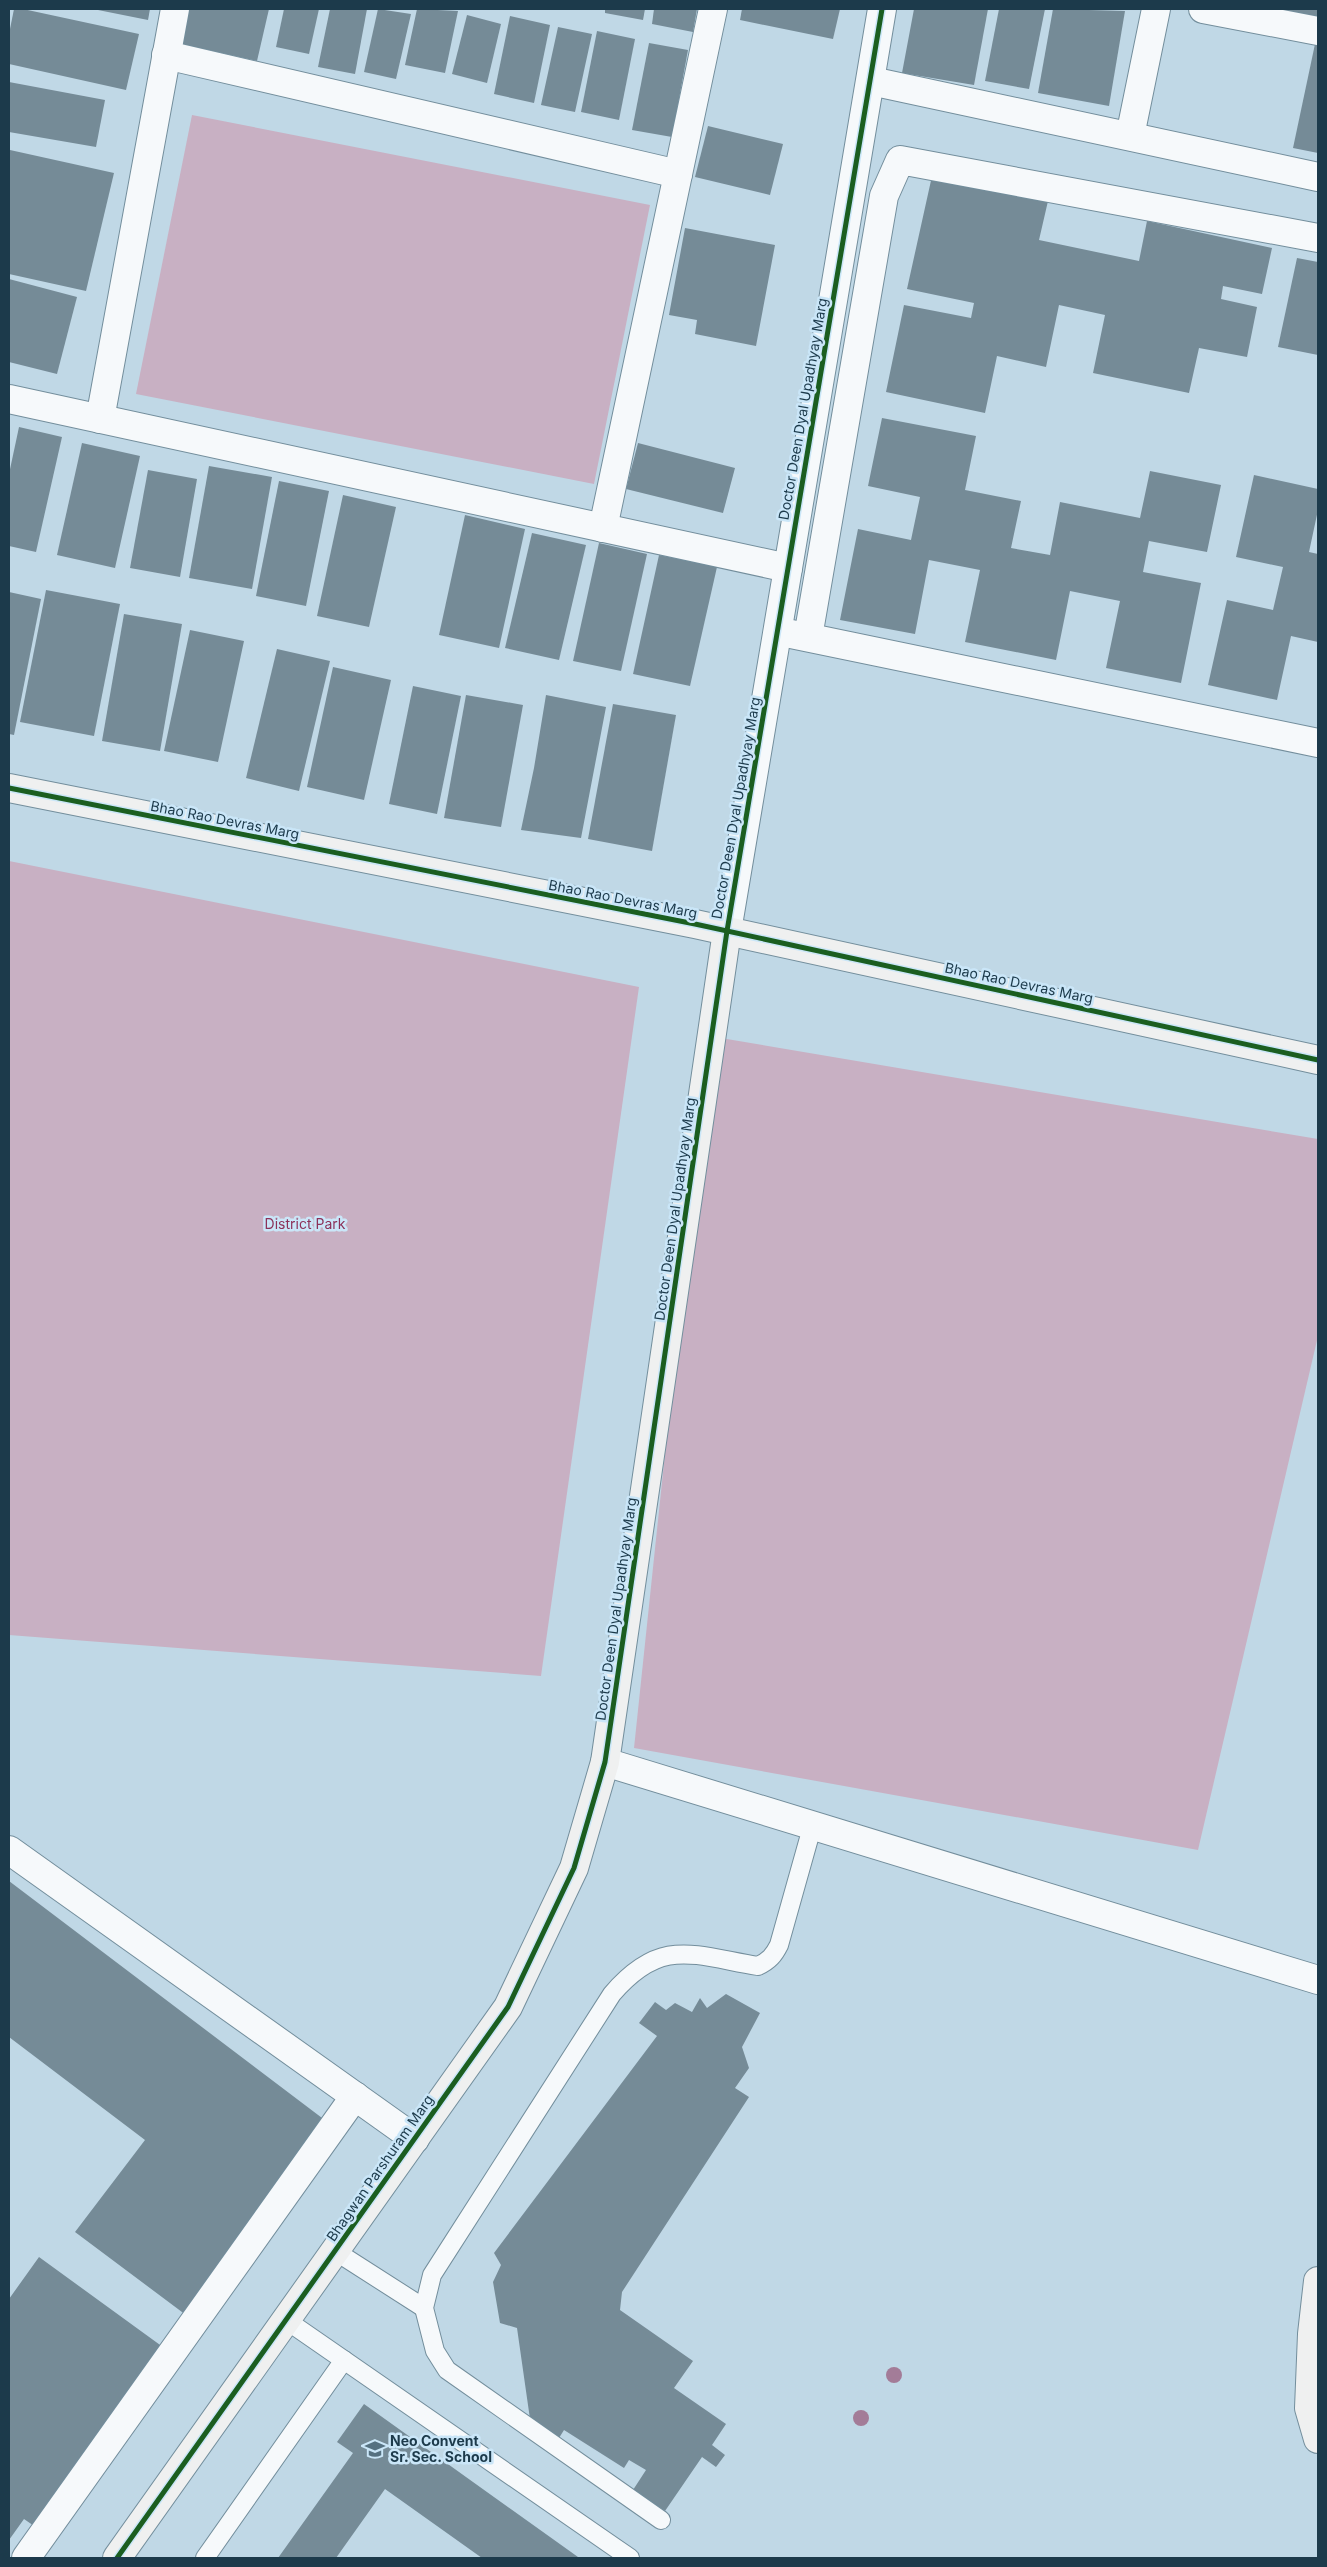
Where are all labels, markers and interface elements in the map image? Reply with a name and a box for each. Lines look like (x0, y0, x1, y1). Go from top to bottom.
street label: Doctor Deen Dyal Upadhyay Marg (775, 296, 830, 521)
street label: Doctor Deen Dyal Upadhyay Marg (708, 695, 763, 920)
street label: Bhao Rao Devras Marg (149, 797, 301, 842)
street label: Bhao Rao Devras Marg (547, 876, 699, 921)
street label: Bhao Rao Devras Marg (943, 958, 1095, 1007)
street label: Doctor Deen Dyal Upadhyay Marg (650, 1096, 699, 1322)
park label: District Park (265, 1215, 346, 1232)
street label: Doctor Deen Dyal Upadhyay Marg (591, 1496, 640, 1722)
street label: Bhagwan Parshuram Marg (322, 2091, 437, 2244)
place label: Neo Convent Sr. Sec. School (390, 2432, 492, 2465)
school or university icon: Neo Convent Sr. Sec. School (364, 2438, 386, 2460)

